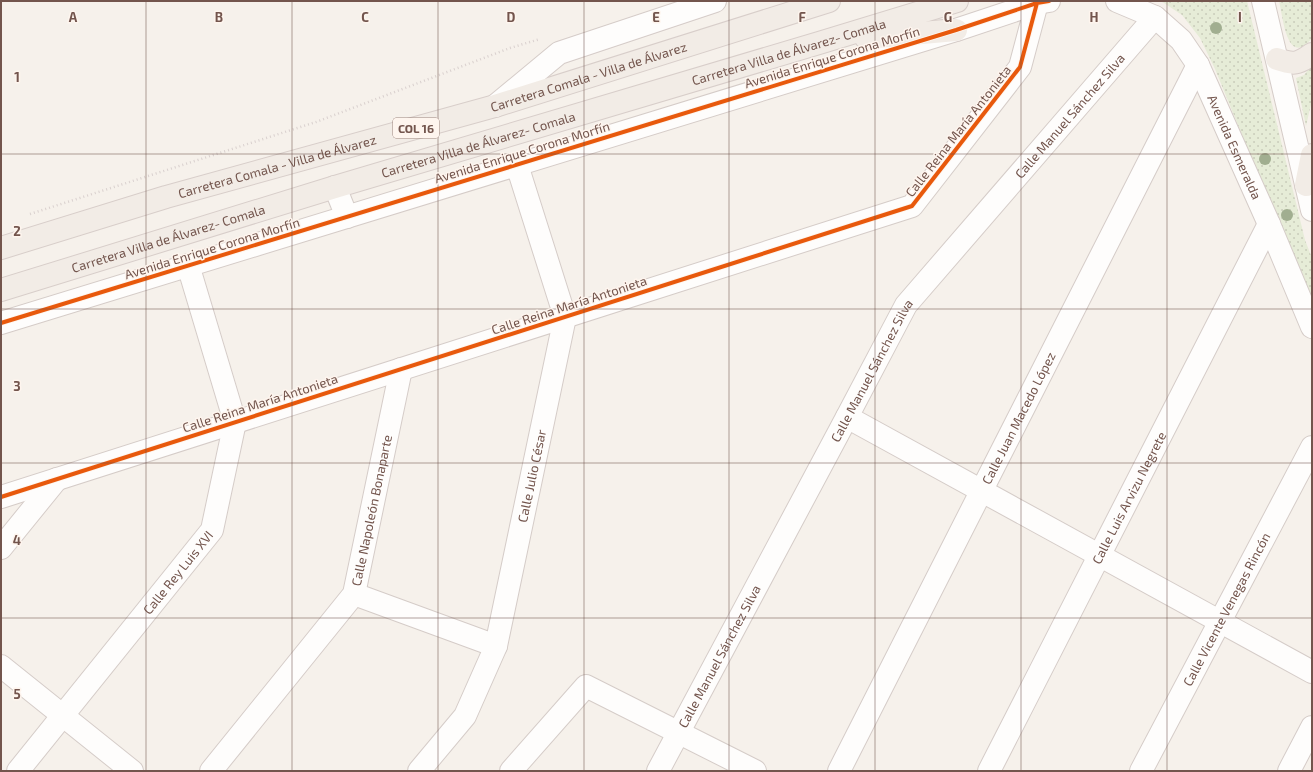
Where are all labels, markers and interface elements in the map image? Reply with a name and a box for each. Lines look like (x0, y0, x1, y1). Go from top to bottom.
text: A (69, 9, 78, 25)
text: B (215, 9, 223, 25)
text: C (361, 9, 369, 25)
text: D (507, 9, 516, 25)
text: E (652, 9, 660, 25)
text: F (798, 9, 806, 25)
text: G (944, 9, 952, 25)
text: H (1090, 9, 1099, 25)
text: I (1238, 9, 1242, 25)
street label: Carretera Villa de Álvarez- Comala (690, 15, 888, 88)
street label: Avenida Enrique Corona Morfín (742, 23, 922, 91)
street label: Carretera Comala - Villa de Álvarez (488, 38, 689, 115)
street label: Calle Manuel Sánchez Silva (1011, 50, 1128, 181)
street label: Calle Reina María Antonieta (902, 62, 1014, 200)
text: 1 (14, 69, 20, 85)
street label: Avenida Esmeralda (1204, 92, 1265, 202)
street label: Carretera Villa de Álvarez- Comala (379, 108, 577, 181)
road number: COL 16 (393, 118, 439, 138)
street label: Avenida Enrique Corona Morfín (432, 118, 612, 186)
street label: Carretera Comala - Villa de Álvarez (176, 131, 378, 201)
street label: Carretera Villa de Álvarez- Comala (69, 201, 267, 276)
street label: Avenida Enrique Corona Morfín (122, 214, 302, 282)
text: 2 (13, 223, 21, 239)
street label: Calle Reina María Antonieta (489, 272, 649, 338)
street label: Calle Manuel Sánchez Silva (827, 295, 916, 445)
street label: Calle Juan Macedo López (978, 349, 1059, 487)
street label: Calle Reina María Antonieta (180, 370, 340, 436)
text: 3 (13, 378, 21, 394)
street label: Calle Julio César (514, 428, 549, 524)
street label: Calle Luis Arvizu Negrete (1088, 429, 1169, 567)
street label: Calle Napoleón Bonaparte (348, 433, 395, 587)
street label: Calle Rey Luis XVI (139, 527, 216, 617)
street label: Calle Vicente Venegas Rincón (1179, 530, 1273, 689)
text: 4 (13, 532, 21, 548)
street label: Calle Manuel Sánchez Silva (675, 582, 764, 731)
text: 5 (13, 686, 21, 702)

